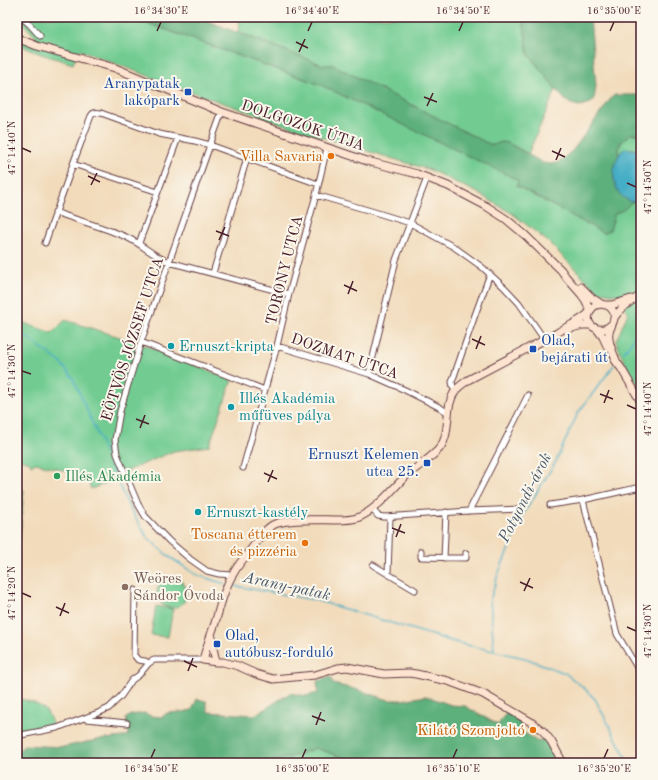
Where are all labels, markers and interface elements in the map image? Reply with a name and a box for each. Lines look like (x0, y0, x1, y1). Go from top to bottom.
text: 16°34'30"E (134, 6, 188, 16)
text: 16°34'40"E (285, 6, 339, 16)
text: 16°34'50"E (436, 6, 490, 16)
text: 16°35'00"E (587, 6, 641, 16)
place label: Aranypatak lakópark (103, 77, 180, 109)
marker: Aranypatak lakópark (183, 87, 193, 97)
street label: DOLGOZÓK ÚTJA (239, 94, 368, 155)
text: 47°14'40"N (7, 120, 17, 175)
place label: Villa Savaria (240, 150, 324, 165)
marker: Villa Savaria (326, 151, 336, 161)
text: 47°14'50"N (643, 159, 653, 214)
street label: TORONY UTCA (265, 214, 306, 327)
street label: EÖTVÖS JÓZSEF UTCA (96, 254, 167, 423)
street label: DOZMAT UTCA (289, 332, 401, 383)
place label: Olad, bejárati út (541, 334, 608, 366)
place label: Ernuszt-kripta (179, 340, 275, 355)
marker: Ernuszt-kripta (166, 341, 176, 351)
text: 47°14'30"N (7, 343, 17, 398)
marker: Olad, bejárati út (528, 344, 538, 354)
text: 47°14'40"N (643, 381, 653, 436)
place label: Illés Akadémia műfüves pálya (239, 392, 336, 424)
marker: Illés Akadémia műfüves pálya (226, 402, 236, 412)
place label: Ernuszt Kelemen utca 25. (308, 448, 419, 480)
water label: Potyondi-árok (496, 450, 555, 546)
marker: Ernuszt Kelemen utca 25. (422, 458, 432, 468)
place label: Illés Akadémia (65, 470, 162, 485)
marker: Illés Akadémia (52, 471, 62, 481)
place label: Ernuszt-kastély (206, 506, 308, 521)
marker: Ernuszt-kastély (193, 507, 203, 517)
place label: Toscana étterem és pizzéria (190, 528, 298, 560)
marker: Toscana étterem és pizzéria (300, 538, 310, 548)
text: 47°14'20"N (7, 565, 17, 620)
water label: Arany-patak (240, 570, 332, 604)
place label: Weöres Sándor Óvoda (133, 572, 224, 604)
marker: Weöres Sándor Óvoda (120, 582, 130, 592)
text: 47°14'30"N (643, 603, 653, 658)
place label: Olad, autóbusz-forduló (225, 629, 333, 661)
marker: Olad, autóbusz-forduló (212, 639, 222, 649)
place label: Kilátó Szomjoltó (417, 724, 525, 739)
marker: Kilátó Szomjoltó (528, 725, 538, 735)
text: 16°34'50"E (124, 764, 178, 774)
text: 16°35'00"E (275, 764, 329, 774)
text: 16°35'10"E (426, 764, 480, 774)
text: 16°35'20"E (577, 764, 631, 774)

